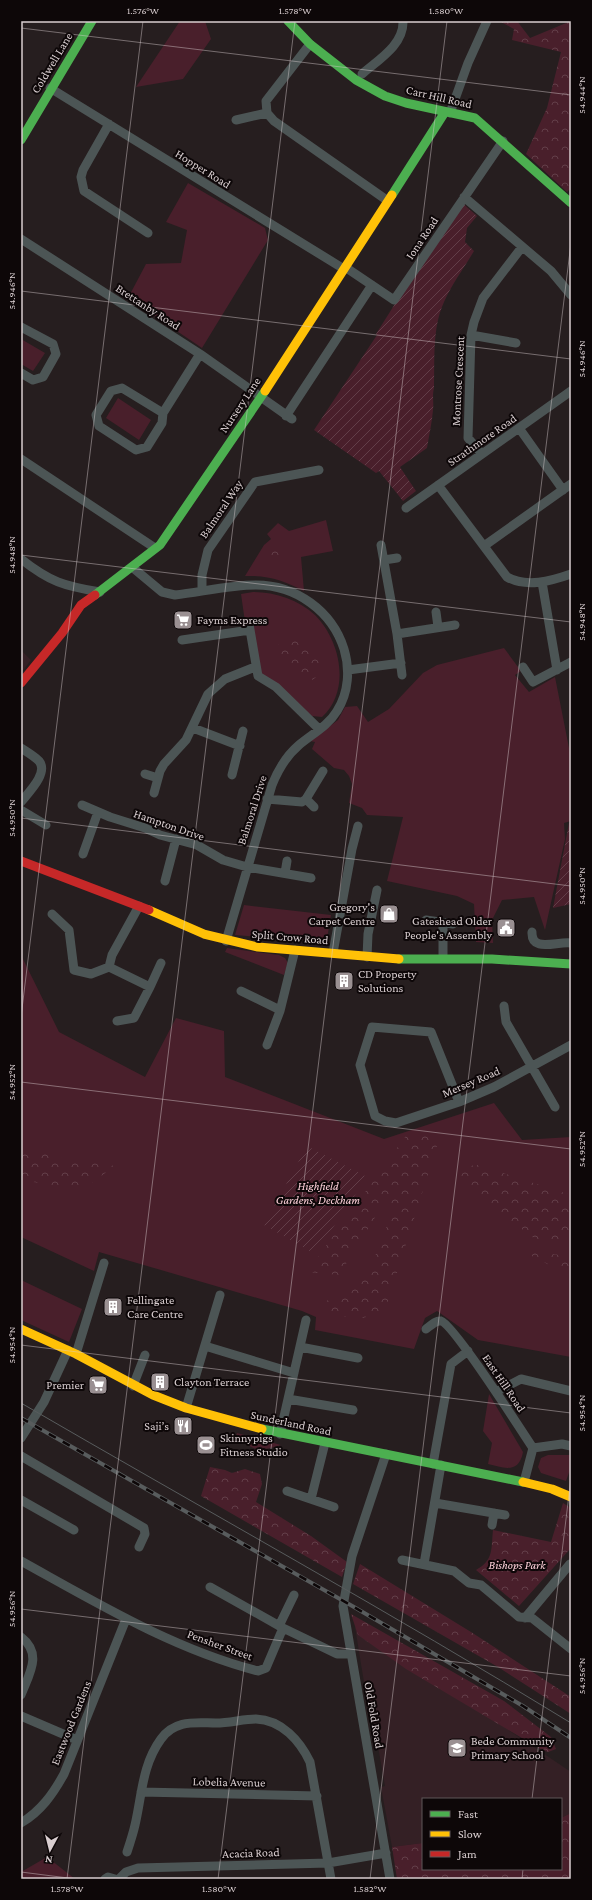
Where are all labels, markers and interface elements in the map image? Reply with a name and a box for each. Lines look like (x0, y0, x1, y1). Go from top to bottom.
text: 1.576°W (127, 5, 160, 16)
text: 1.578°W (279, 5, 312, 16)
text: 1.580°W (429, 5, 464, 16)
street label: Coldwell Lane (28, 30, 76, 96)
text: 54.944°N (576, 76, 587, 114)
street label: Carr Hill Road (405, 83, 474, 112)
street label: Hopper Road (173, 146, 234, 192)
street label: Iona Road (403, 214, 442, 262)
text: 54.946°N (6, 272, 17, 310)
street label: Brettanby Road (113, 281, 183, 333)
street label: Montrose Crescent (449, 335, 467, 426)
text: 54.946°N (576, 340, 587, 378)
street label: Nursery Lane (216, 375, 264, 435)
street label: Strathmore Road (445, 411, 520, 469)
street label: Balmoral Way (196, 477, 246, 541)
text: 54.948°N (6, 536, 17, 574)
text: 54.948°N (576, 603, 587, 641)
supermarket icon: Fayms Express (172, 609, 194, 631)
place label: Fayms Express (197, 613, 268, 627)
street label: Balmoral Drive (234, 774, 270, 846)
text: 54.950°N (6, 799, 17, 837)
street label: Hampton Drive (132, 806, 206, 844)
text: 54.950°N (576, 867, 587, 905)
place label: Gregory's Carpet Centre (308, 900, 375, 928)
shop icon: Gregory's Carpet Centre (378, 903, 400, 925)
place label: Gateshead Older People's Assembly (405, 914, 493, 942)
public building icon: Gateshead Older People's Assembly (495, 917, 517, 939)
street label: Split Crow Road (251, 927, 330, 947)
place label: CD Property Solutions (358, 967, 417, 995)
building icon: CD Property Solutions (333, 970, 355, 992)
text: 54.952°N (6, 1063, 17, 1100)
street label: Mersey Road (440, 1063, 503, 1100)
text: 54.952°N (576, 1130, 587, 1167)
park label: Highfield Gardens, Deckham (276, 1179, 360, 1207)
place label: Fellingate Care Centre (127, 1293, 183, 1321)
building icon: Fellingate Care Centre (102, 1296, 124, 1318)
text: 54.954°N (6, 1326, 17, 1363)
street label: East Hill Road (479, 1351, 529, 1415)
building icon: Clayton Terrace (149, 1371, 171, 1393)
supermarket icon: Premier (87, 1374, 109, 1396)
place label: Clayton Terrace (174, 1375, 249, 1389)
place label: Premier (46, 1378, 85, 1392)
text: 54.954°N (576, 1394, 587, 1431)
street label: Sunderland Road (249, 1408, 333, 1439)
restaurant icon: Saji’s (172, 1415, 194, 1437)
place label: Saji’s (144, 1419, 169, 1433)
place label: Skinnypigs Fitness Studio (220, 1431, 288, 1459)
sports icon: Skinnypigs Fitness Studio (195, 1434, 217, 1456)
park label: Bishops Park (489, 1558, 546, 1572)
text: 54.956°N (6, 1590, 17, 1627)
street label: Pensher Street (185, 1627, 256, 1664)
text: 54.956°N (576, 1657, 587, 1694)
street label: Eastwood Gardens (48, 1678, 94, 1767)
street label: Old Fold Road (361, 1681, 387, 1750)
place label: Bede Community Primary School (471, 1734, 555, 1762)
school or university icon: Bede Community Primary School (446, 1737, 468, 1759)
street label: Lobelia Avenue (192, 1774, 266, 1790)
legend (422, 1798, 562, 1870)
text: Fast (458, 1807, 479, 1821)
text: Slow (458, 1827, 482, 1841)
north arrow (30, 1830, 70, 1870)
street label: Acacia Road (222, 1845, 281, 1861)
text: Jam (457, 1847, 477, 1861)
text: N (44, 1853, 53, 1866)
text: 1.578°W (51, 1883, 84, 1894)
text: 1.580°W (202, 1883, 237, 1894)
text: 1.582°W (353, 1883, 387, 1894)

